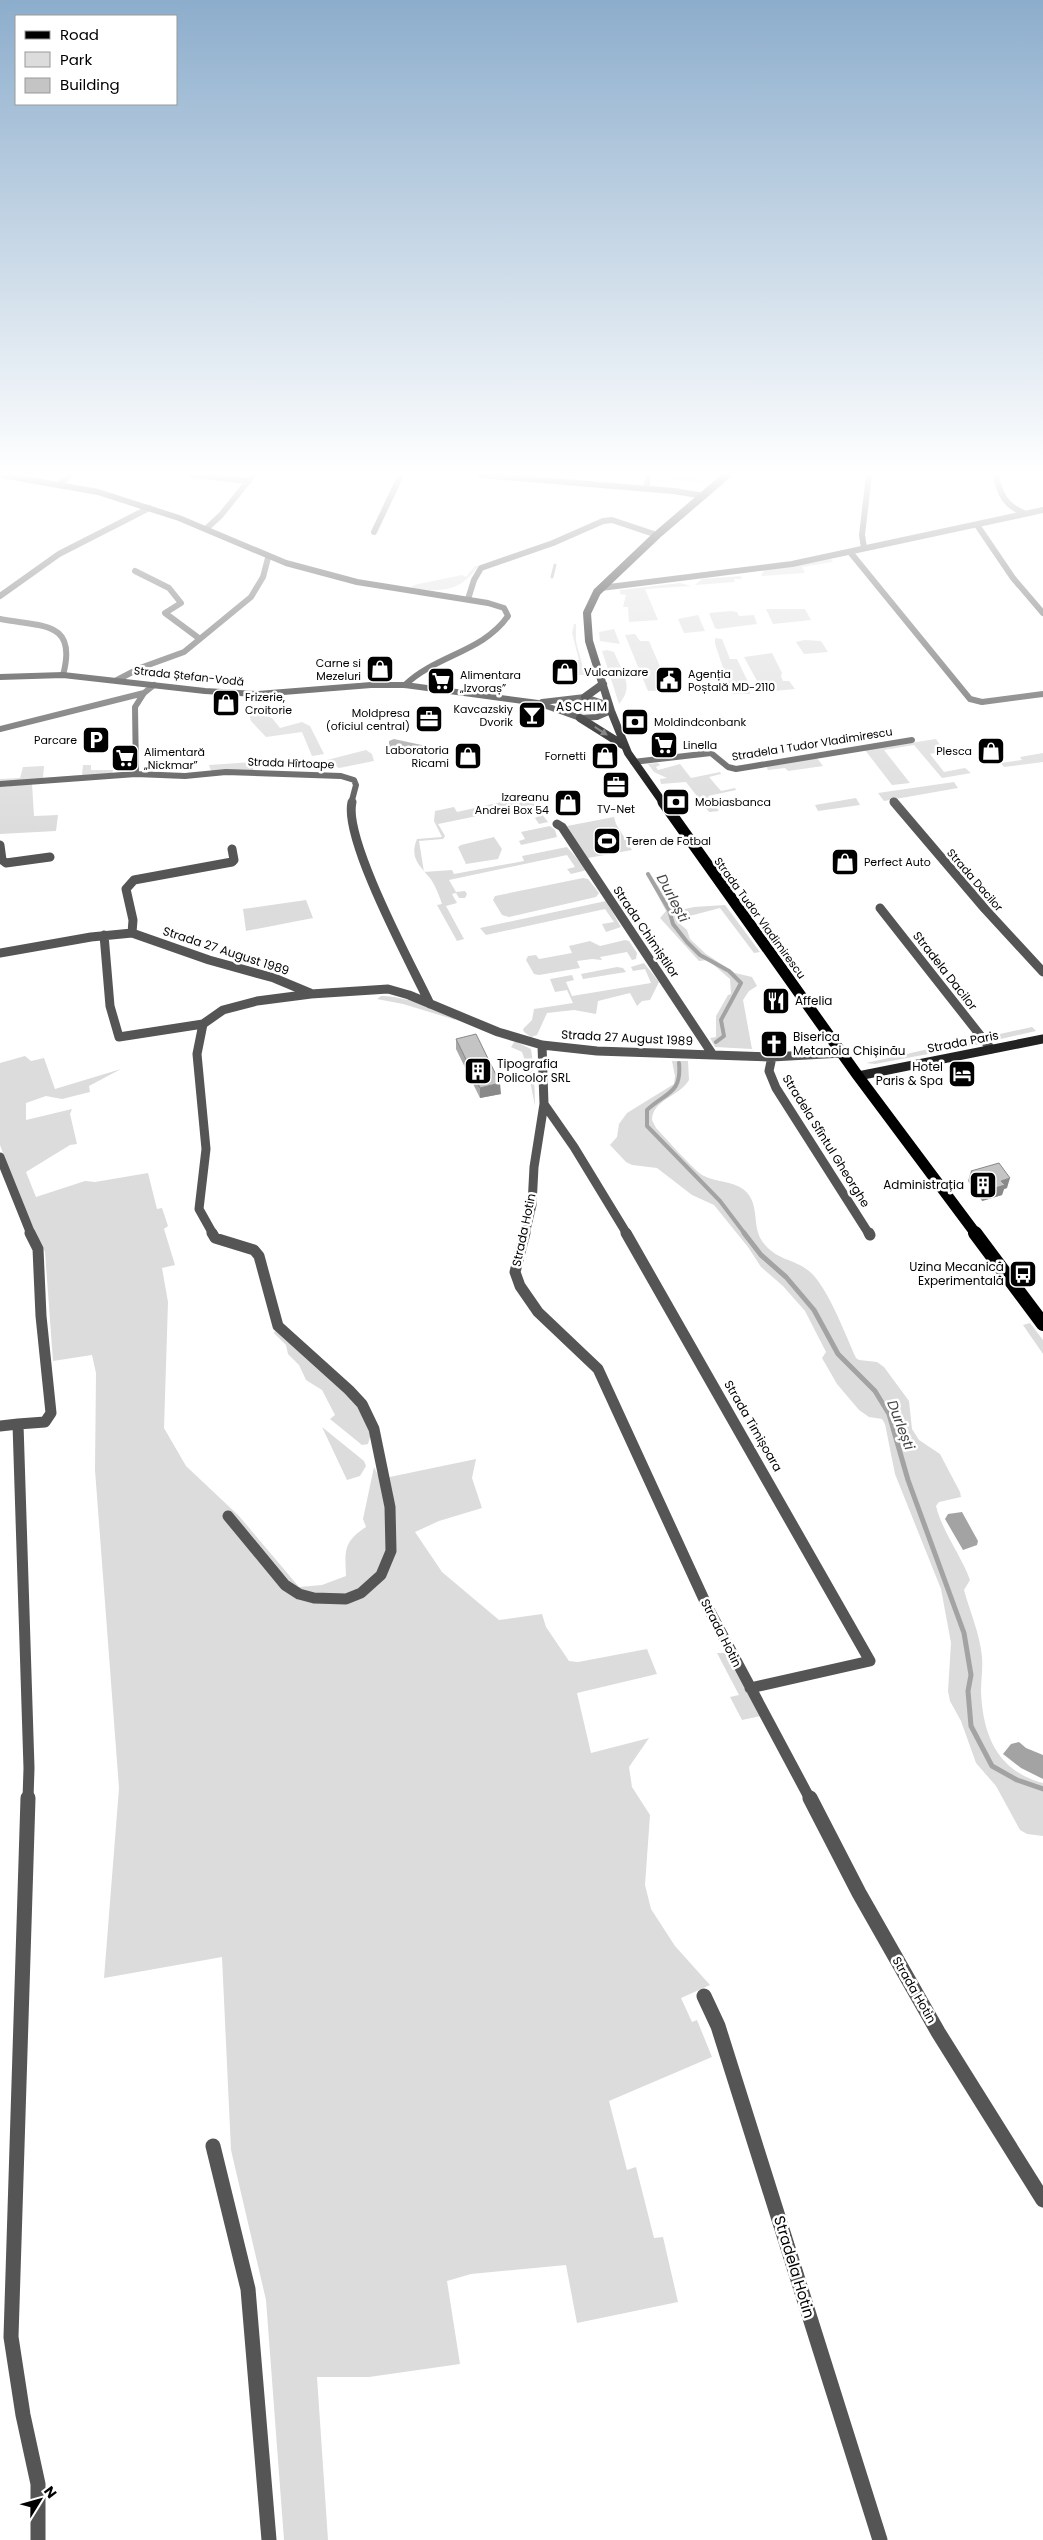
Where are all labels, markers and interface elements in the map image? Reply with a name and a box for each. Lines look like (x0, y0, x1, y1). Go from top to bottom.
legend (15, 15, 178, 105)
text: Road (60, 24, 99, 45)
text: Park (60, 49, 92, 70)
text: Building (60, 74, 120, 95)
shop icon: Carne si Mezeluri (365, 654, 395, 684)
place label: Carne si Mezeluri (316, 655, 361, 684)
shop icon: Vulcanizare (550, 657, 580, 687)
street label: Strada Ștefan-Vodă (133, 662, 245, 690)
place label: Vulcanizare (584, 664, 649, 680)
public building icon: Agenția Poștală MD-2110 (654, 665, 684, 695)
supermarket icon: Alimentara „Izvoraș” (426, 666, 456, 696)
place label: Agenția Poștală MD-2110 (688, 666, 775, 695)
place label: Alimentara „Izvoraș” (459, 667, 521, 696)
shop icon: Frizerie, Croitorie (211, 688, 241, 718)
place label: Frizerie, Croitorie (245, 689, 292, 718)
district label: ASCHIM (556, 698, 608, 715)
bar icon: Kavcazskiy Dvorik (517, 700, 547, 730)
place label: Kavcazskiy Dvorik (453, 701, 514, 730)
office icon: Moldpresa (oficiul central) (414, 704, 444, 734)
place label: Moldpresa (oficiul central) (326, 705, 410, 734)
bank icon: Moldindconbank (620, 707, 650, 737)
place label: Moldindconbank (654, 714, 747, 730)
street label: Stradela 1 Tudor Vladimirescu (731, 723, 893, 765)
parking icon: Parcare (81, 725, 111, 755)
one-way arrow (595, 726, 608, 736)
supermarket icon: Linella (649, 730, 679, 760)
place label: Parcare (34, 732, 77, 748)
shop icon: Plesca (976, 736, 1006, 766)
place label: Linella (683, 737, 717, 753)
shop icon: Laboratoria Ricami (453, 741, 483, 771)
shop icon: Fornetti (590, 741, 620, 771)
place label: Laboratoria Ricami (386, 742, 449, 771)
supermarket icon: Alimentară „Nickmar” (110, 743, 140, 773)
place label: Plesca (936, 743, 972, 759)
place label: Alimentară „Nickmar” (143, 744, 205, 773)
place label: Fornetti (545, 748, 586, 764)
street label: Strada Hîrtoape (247, 753, 335, 773)
office icon: TV-Net (601, 770, 631, 800)
bank icon: Mobiasbanca (661, 787, 691, 817)
shop icon: Izareanu Andrei Box 54 (553, 788, 583, 818)
place label: Izareanu Andrei Box 54 (475, 789, 549, 818)
place label: Mobiasbanca (695, 794, 771, 810)
place label: TV-Net (597, 801, 635, 817)
sports icon: Teren de Fotbal (592, 826, 622, 856)
place label: Teren de Fotbal (626, 833, 711, 849)
street label: Strada Dacilor (943, 845, 1007, 915)
shop icon: Perfect Auto (830, 847, 860, 877)
street label: Strada Tudor Vladimirescu (710, 854, 810, 982)
place label: Perfect Auto (864, 854, 931, 870)
water label: Durlești (652, 870, 694, 926)
street label: Strada Chimiștilor (609, 882, 684, 981)
street label: Strada 27 August 1989 (161, 922, 292, 979)
street label: Stradela Dacilor (909, 928, 982, 1014)
restaurant icon: Affelia (761, 986, 791, 1016)
place label: Affelia (795, 992, 832, 1009)
street label: Strada 27 August 1989 (561, 1026, 693, 1049)
street label: Strada Paris (926, 1026, 1000, 1057)
place label: Biserica Metanoia Chișinău (793, 1028, 905, 1059)
church icon: Biserica Metanoia Chișinău (759, 1029, 789, 1059)
place label: Tipografia Policolor SRL (497, 1055, 570, 1086)
building icon: Tipografia Policolor SRL (463, 1056, 493, 1086)
place label: Hotel Paris & Spa (876, 1058, 943, 1089)
hotel icon: Hotel Paris & Spa (947, 1059, 977, 1089)
street label: Stradela Sfîntul Gheorghe (779, 1071, 874, 1210)
building icon: Administrația (968, 1170, 998, 1200)
place label: Administrația (883, 1176, 964, 1193)
street label: Strada Hotin (507, 1192, 540, 1268)
place label: Uzina Mecanică Experimentală (909, 1258, 1004, 1289)
bus stop icon: Uzina Mecanică Experimentală (1008, 1259, 1038, 1289)
street label: Strada Timișoara (720, 1377, 787, 1475)
water label: Durlești (882, 1397, 920, 1453)
street label: Strada Hotin (697, 1596, 746, 1670)
street label: Strada Hotin (888, 1953, 940, 2026)
street label: Stradela Hotin (769, 2213, 820, 2321)
north arrow (15, 2475, 65, 2525)
text: N (39, 2482, 62, 2502)

